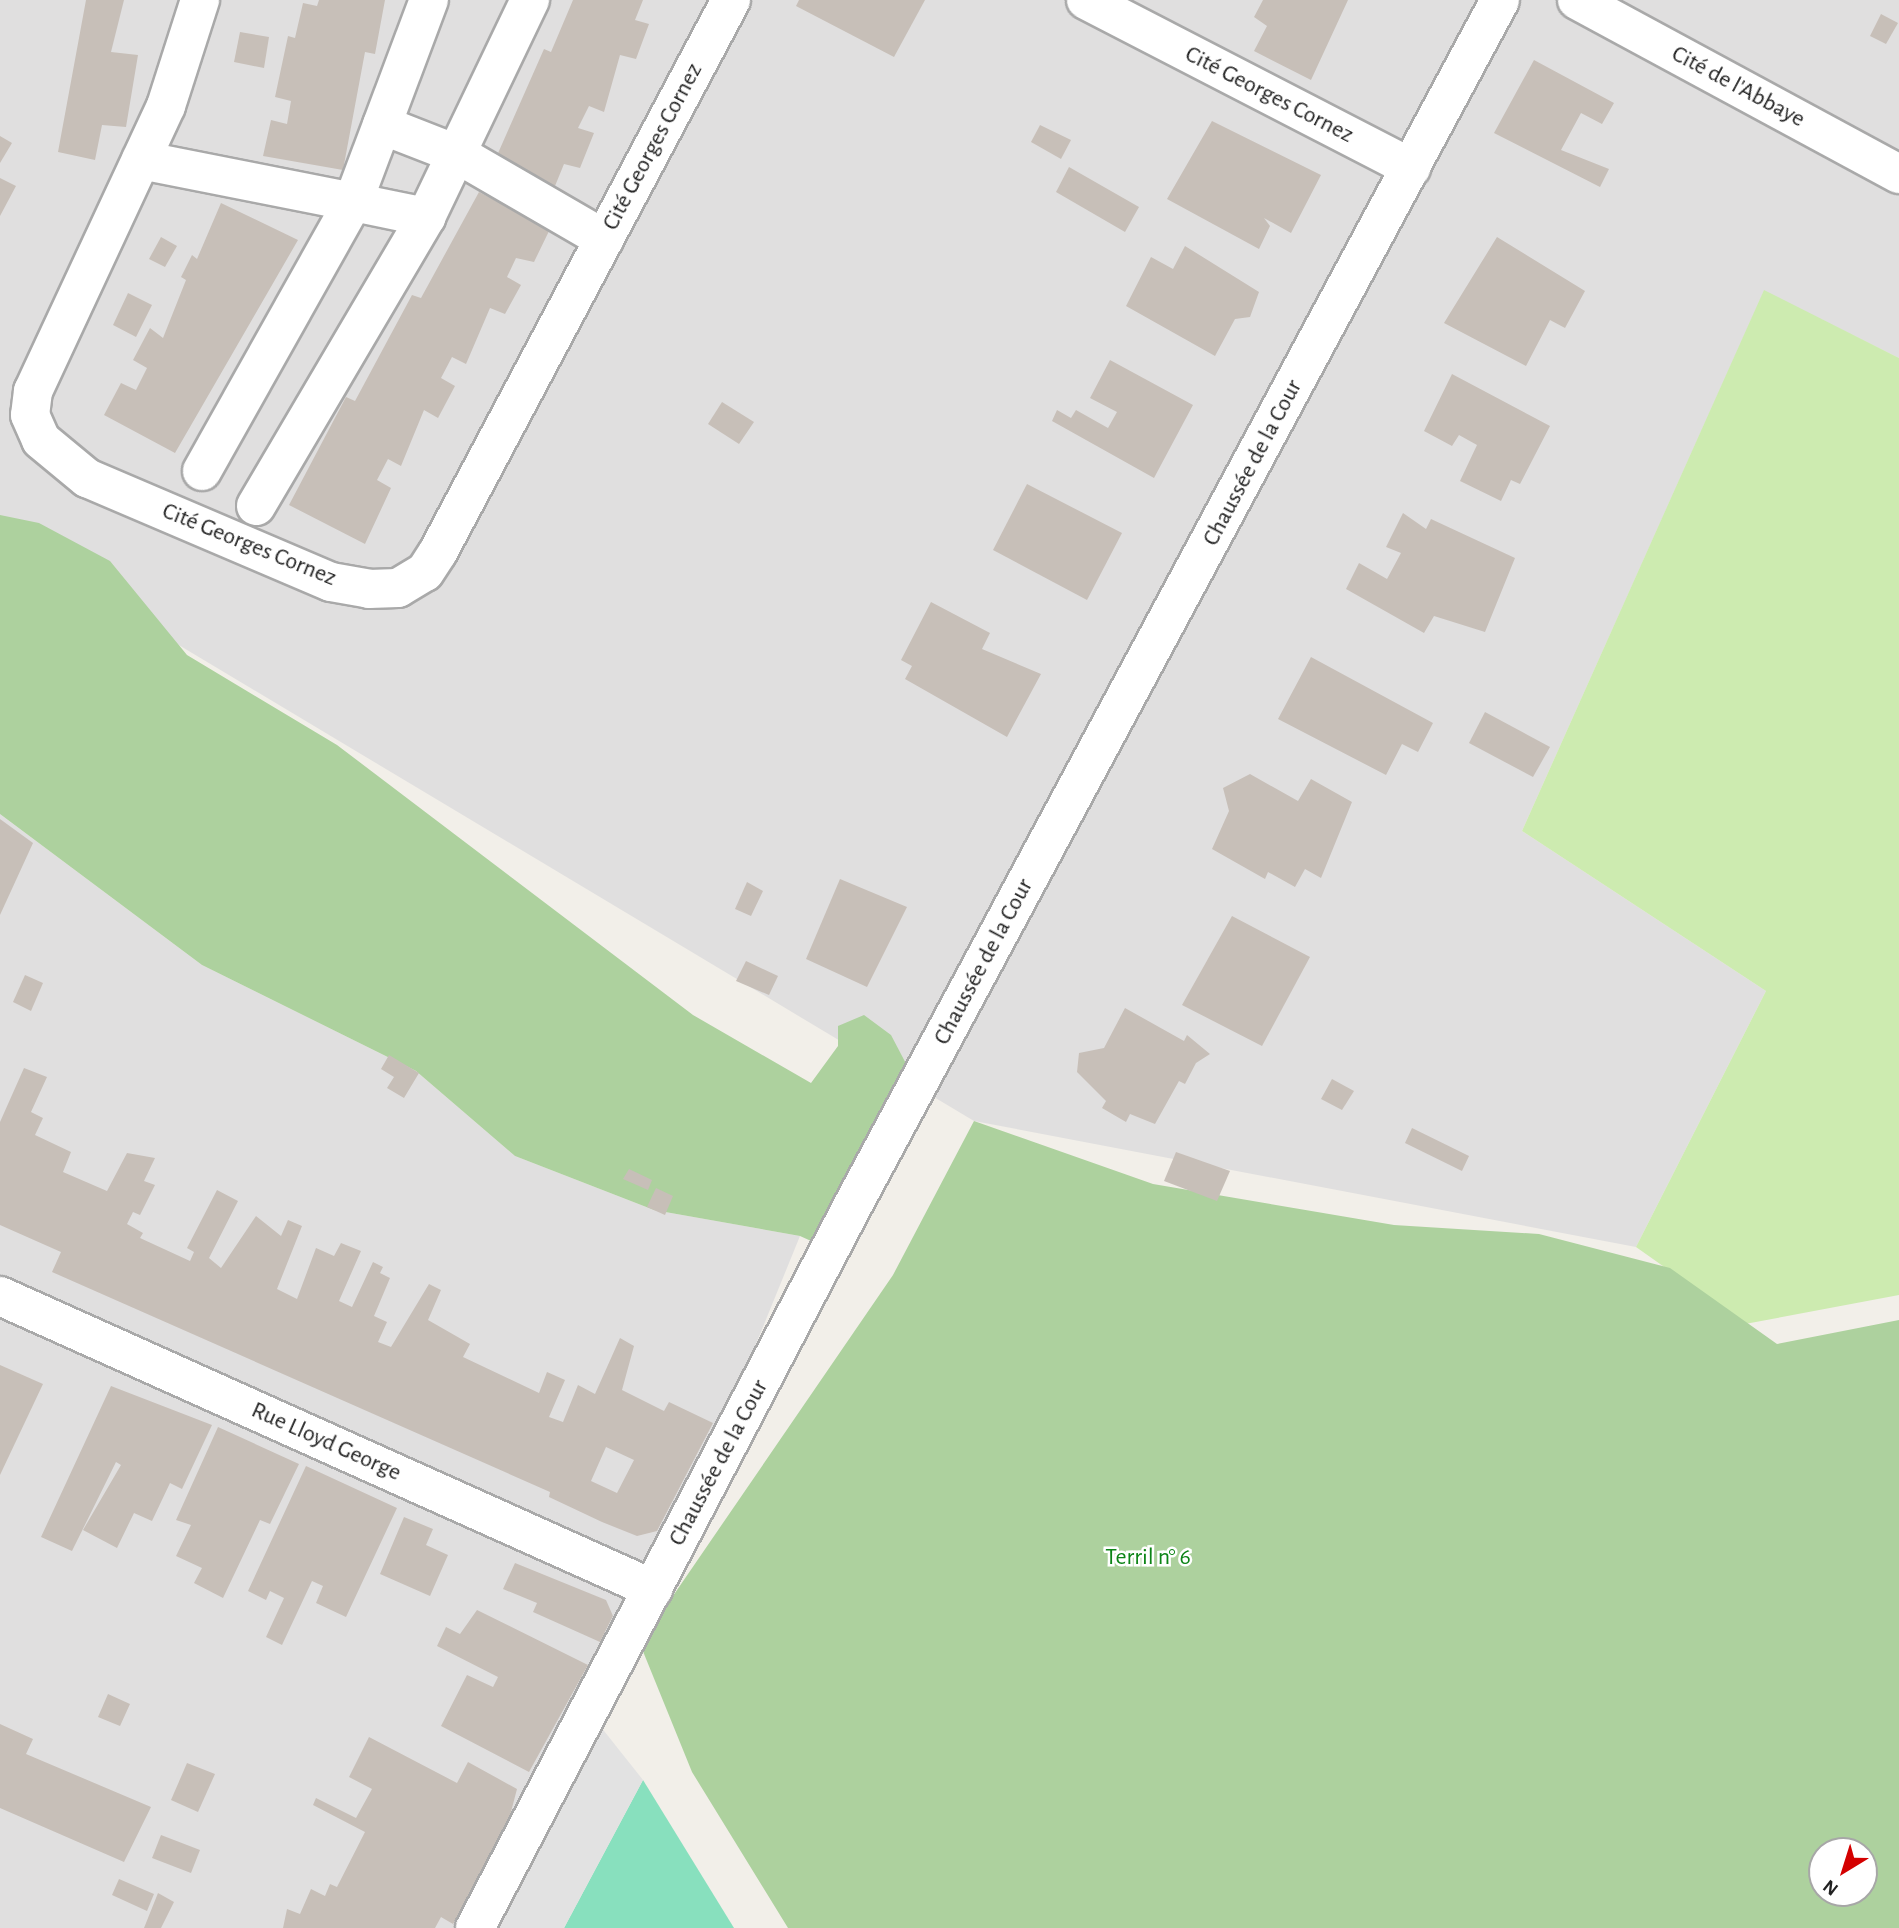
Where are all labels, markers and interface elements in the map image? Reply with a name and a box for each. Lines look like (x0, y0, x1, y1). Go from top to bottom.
street label: Cité Georges Cornez (1180, 40, 1358, 150)
street label: Cité de l'Abbaye (1666, 40, 1810, 134)
street label: Cité Georges Cornez (597, 59, 709, 235)
street label: Chaussée de la Cour (1197, 375, 1309, 551)
street label: Cité Georges Cornez (158, 497, 340, 593)
street label: Chaussée de la Cour (928, 874, 1040, 1050)
street label: Chaussée de la Cour (663, 1375, 775, 1551)
street label: Rue Lloyd George (247, 1396, 405, 1488)
park label: Terril n° 6 (1105, 1544, 1191, 1572)
north arrow (1808, 1837, 1878, 1907)
text: N (1820, 1876, 1842, 1899)

